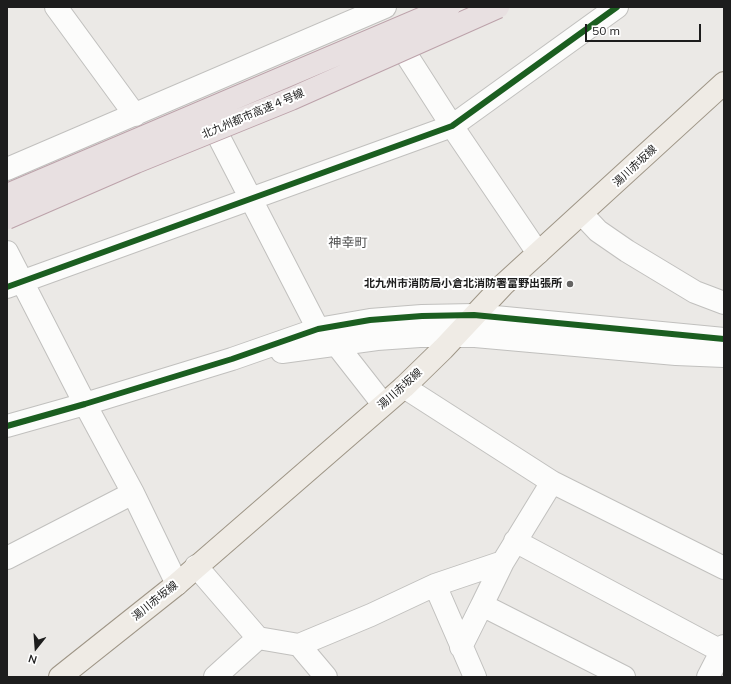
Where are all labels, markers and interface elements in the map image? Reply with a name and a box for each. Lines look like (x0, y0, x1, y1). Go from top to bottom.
scale bar (587, 16, 703, 42)
text: 50 m (592, 23, 620, 38)
street label: 北九州都市高速４号線 (200, 86, 306, 142)
street label: 湯川赤坂線 (610, 142, 660, 190)
district label: 神幸町 (329, 235, 367, 251)
place label: 北九州市消防局小倉北消防署富野出張所 (364, 277, 562, 291)
marker: 北九州市消防局小倉北消防署富野出張所 (565, 279, 575, 289)
street label: 湯川赤坂線 (375, 366, 425, 412)
street label: 湯川赤坂線 (129, 579, 181, 623)
north arrow (16, 628, 56, 668)
text: N (26, 652, 39, 667)

